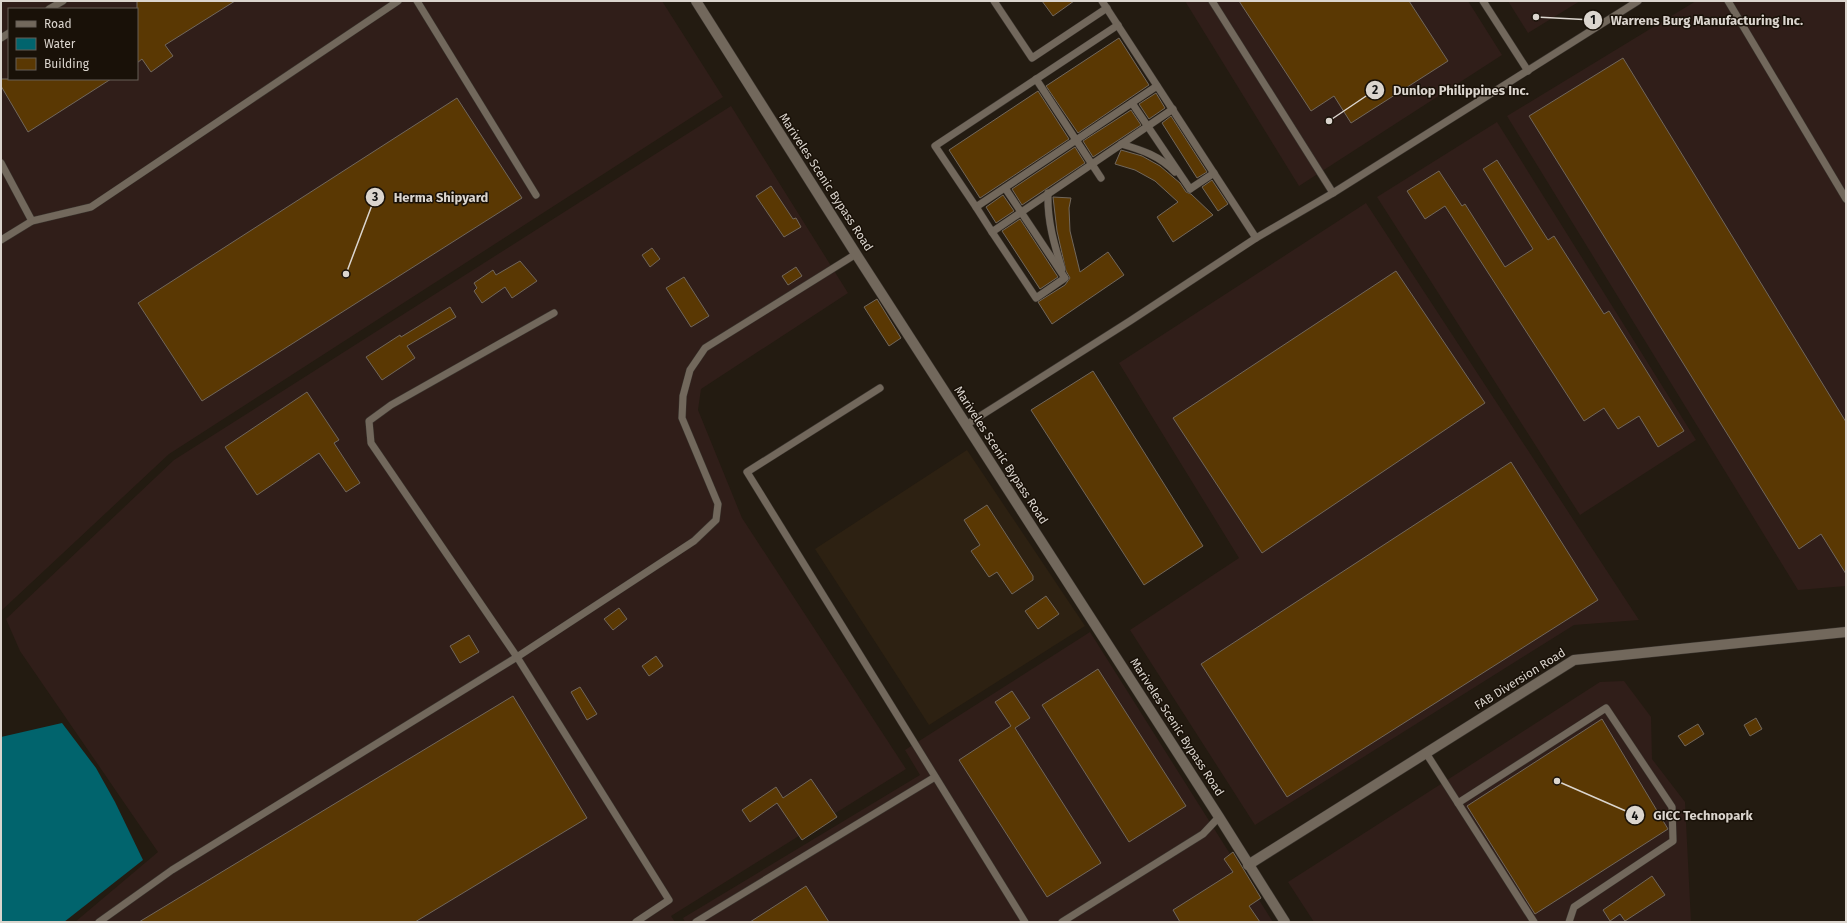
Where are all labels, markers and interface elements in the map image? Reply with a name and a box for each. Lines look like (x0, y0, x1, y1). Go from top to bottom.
legend (8, 8, 138, 80)
callout: Warrens Burg Manufacturing Inc. (1583, 8, 1811, 33)
text: 1 (1590, 13, 1596, 27)
text: Warrens Burg Manufacturing Inc. (1611, 13, 1803, 28)
text: Road (44, 17, 72, 31)
text: Water (44, 37, 76, 51)
text: Building (44, 57, 90, 71)
callout: Dunlop Philippines Inc. (1365, 78, 1537, 103)
text: 2 (1372, 83, 1378, 97)
text: Dunlop Philippines Inc. (1393, 83, 1529, 98)
street label: Mariveles Scenic Bypass Road (776, 110, 876, 254)
callout: Herma Shipyard (365, 185, 496, 210)
text: 3 (371, 190, 378, 204)
text: Herma Shipyard (394, 190, 488, 205)
street label: Mariveles Scenic Bypass Road (951, 383, 1051, 527)
street label: FAB Diversion Road (1472, 645, 1568, 713)
street label: Mariveles Scenic Bypass Road (1127, 655, 1227, 799)
callout: GICC Technopark (1625, 803, 1761, 828)
text: GICC Technopark (1653, 808, 1754, 823)
text: 4 (1632, 809, 1639, 823)

